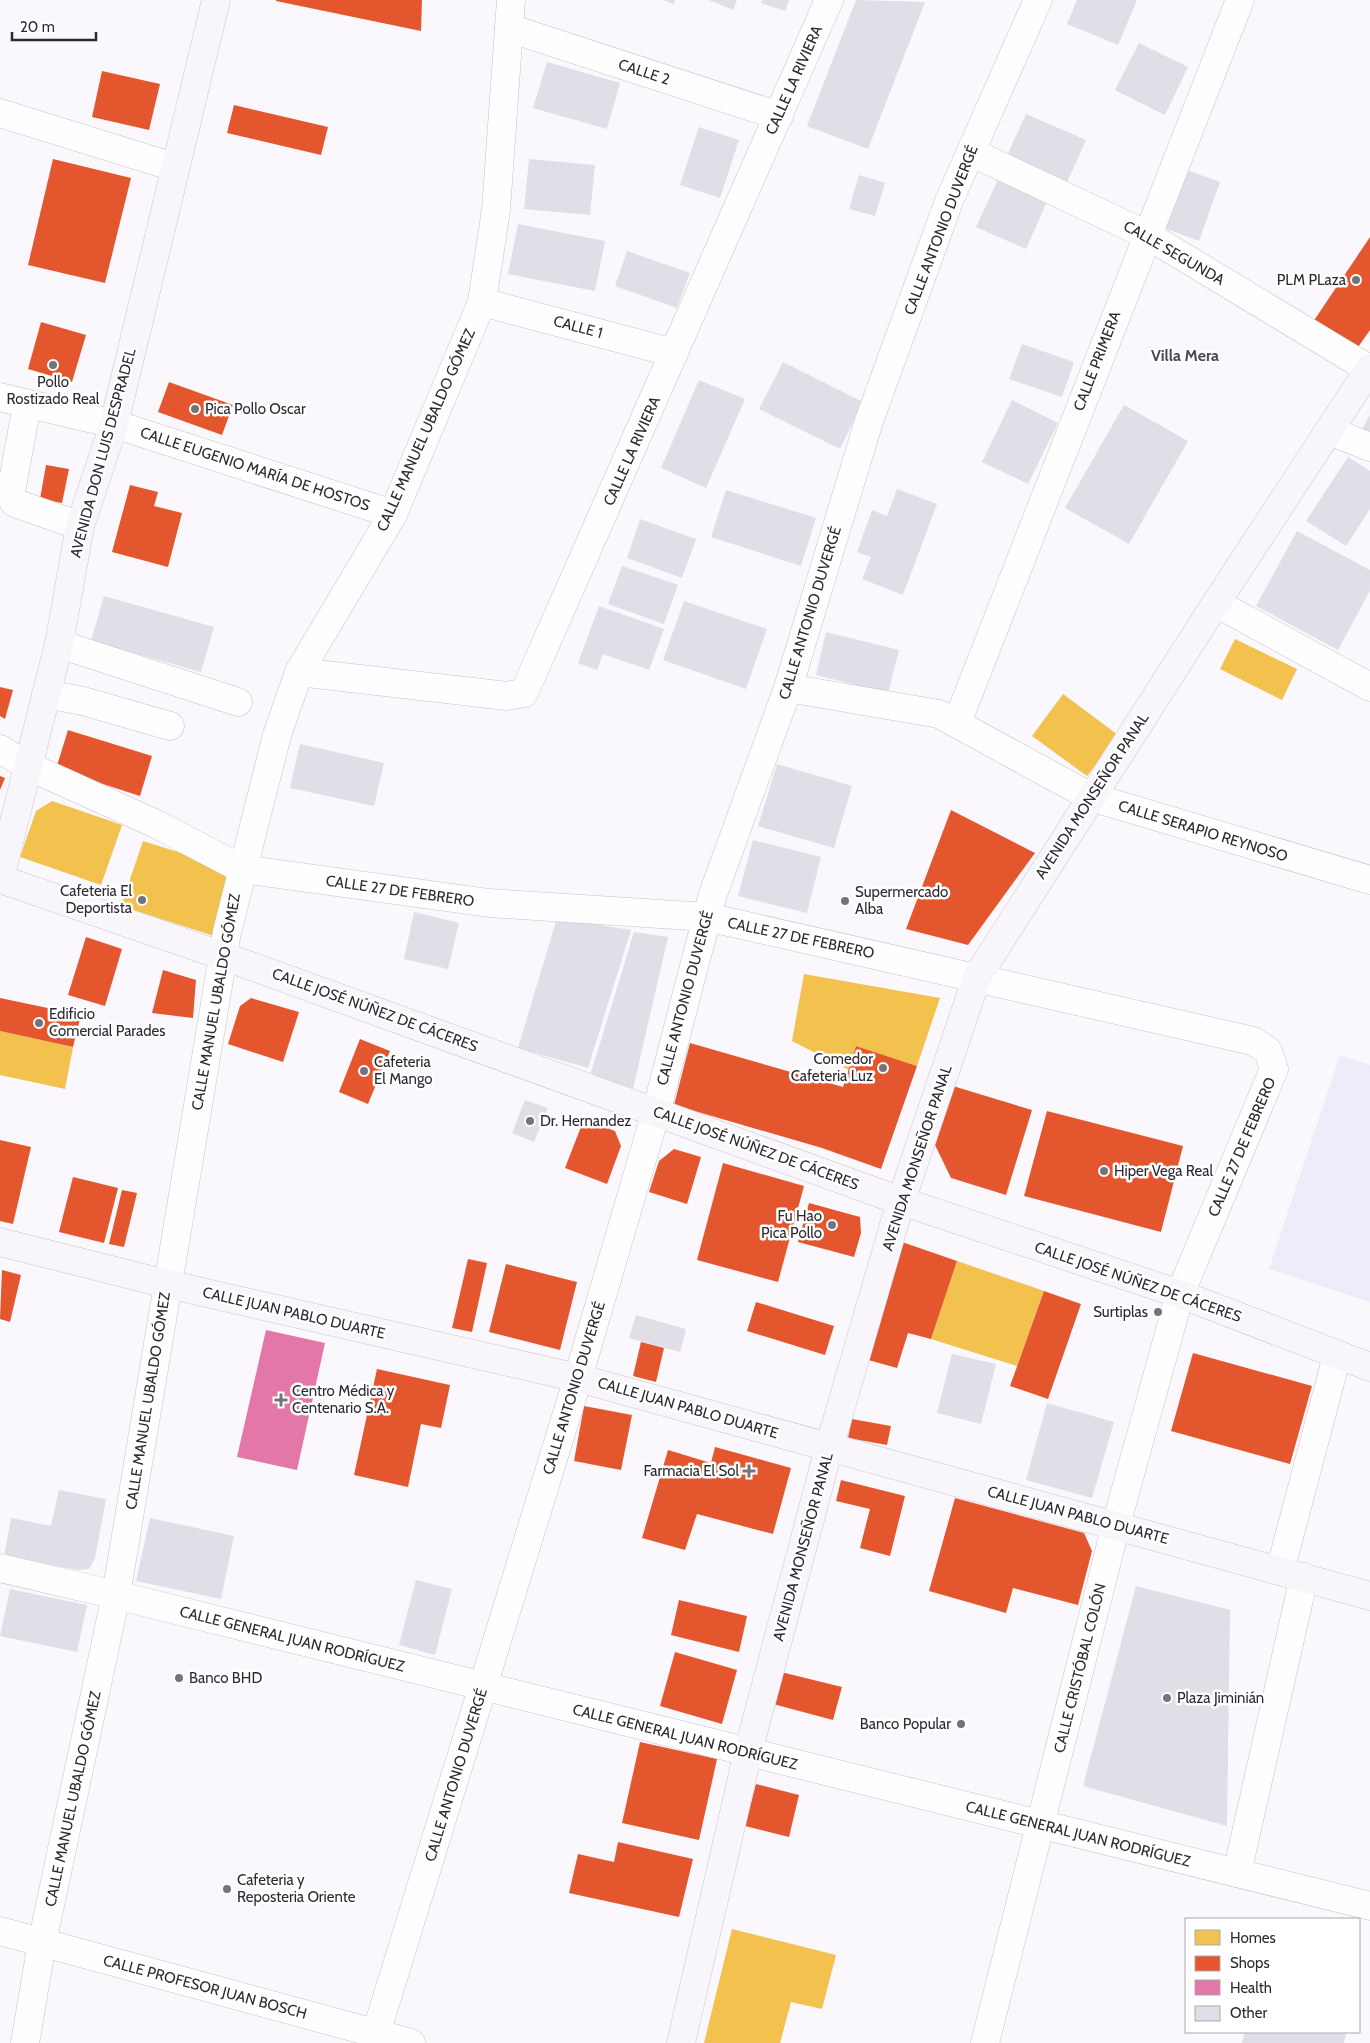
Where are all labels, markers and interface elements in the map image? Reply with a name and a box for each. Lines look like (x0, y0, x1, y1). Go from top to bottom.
scale bar (12, 10, 96, 42)
text: 20 m (20, 18, 55, 36)
street label: CALLE LA RIVIERA (762, 22, 826, 137)
street label: CALLE 2 (616, 55, 672, 89)
street label: CALLE ANTONIO DUVERGÉ (899, 142, 982, 317)
street label: CALLE SEGUNDA (1120, 217, 1228, 290)
place label: PLM PLaza (1277, 271, 1347, 289)
marker: PLM PLaza (1350, 274, 1362, 286)
street label: CALLE PRIMERA (1070, 308, 1125, 413)
street label: CALLE 1 (551, 312, 605, 342)
street label: CALLE MANUEL UBALDO GÓMEZ (372, 325, 479, 534)
street label: AVENIDA DON LUIS DESPRADEL (66, 346, 140, 560)
district label: Villa Mera (1151, 346, 1219, 365)
marker: Pollo Rostizado Real (47, 359, 59, 371)
place label: Pollo Rostizado Real (7, 373, 100, 408)
street label: CALLE LA RIVIERA (600, 393, 664, 508)
place label: Pica Pollo Oscar (205, 400, 306, 418)
marker: Pica Pollo Oscar (189, 403, 201, 415)
street label: CALLE EUGENIO MARÍA DE HOSTOS (138, 422, 373, 515)
street label: CALLE ANTONIO DUVERGÉ (774, 524, 845, 702)
street label: AVENIDA MONSEÑOR PANAL (1032, 709, 1153, 882)
street label: CALLE SERAPIO REYNOSO (1116, 797, 1290, 865)
street label: CALLE 27 DE FEBRERO (325, 872, 475, 910)
place label: Cafeteria El Deportista (60, 882, 133, 917)
place label: Supermercado Alba (855, 883, 948, 918)
street label: CALLE MANUEL UBALDO GÓMEZ (187, 891, 244, 1112)
marker: Cafeteria El Deportista (136, 894, 148, 906)
marker: Supermercado Alba (839, 895, 851, 907)
street label: CALLE ANTONIO DUVERGÉ (652, 908, 717, 1087)
street label: CALLE 27 DE FEBRERO (726, 914, 876, 962)
street label: CALLE JOSÉ NÚÑEZ DE CÁCERES (270, 963, 481, 1056)
place label: Edificio Comercial Parades (49, 1005, 165, 1040)
marker: Edificio Comercial Parades (33, 1017, 45, 1029)
place label: Comedor Cafeteria Luz (791, 1050, 873, 1085)
place label: Cafeteria El Mango (374, 1053, 433, 1088)
marker: Comedor Cafeteria Luz (877, 1062, 889, 1074)
street label: AVENIDA MONSEÑOR PANAL (878, 1062, 956, 1253)
marker: Cafeteria El Mango (358, 1065, 370, 1077)
street label: CALLE 27 DE FEBRERO (1204, 1075, 1280, 1219)
street label: CALLE JOSÉ NÚÑEZ DE CÁCERES (651, 1101, 862, 1194)
place label: Dr. Hernandez (540, 1112, 631, 1130)
marker: Dr. Hernandez (524, 1115, 536, 1127)
place label: Hiper Vega Real (1114, 1162, 1213, 1180)
marker: Hiper Vega Real (1098, 1165, 1110, 1177)
place label: Fu Hao Pica Pollo (761, 1207, 822, 1242)
marker: Fu Hao Pica Pollo (826, 1219, 838, 1231)
street label: CALLE JOSÉ NÚÑEZ DE CÁCERES (1032, 1237, 1244, 1326)
street label: CALLE JUAN PABLO DUARTE (201, 1283, 387, 1343)
street label: CALLE MANUEL UBALDO GÓMEZ (121, 1290, 174, 1511)
street label: CALLE ANTONIO DUVERGÉ (538, 1299, 609, 1477)
place label: Surtiplas (1093, 1303, 1148, 1321)
marker: Surtiplas (1152, 1306, 1164, 1318)
street label: CALLE JUAN PABLO DUARTE (596, 1374, 780, 1442)
place label: Centro Médica y Centenario S.A. (292, 1382, 395, 1417)
marker: Centro Médica y Centenario S.A. (274, 1393, 288, 1407)
street label: AVENIDA MONSEÑOR PANAL (769, 1450, 837, 1643)
place label: Farmacia El Sol (643, 1462, 739, 1480)
marker: Farmacia El Sol (743, 1465, 755, 1477)
street label: CALLE JUAN PABLO DUARTE (985, 1482, 1171, 1548)
street label: CALLE CRISTÓBAL COLÓN (1049, 1581, 1110, 1755)
street label: CALLE GENERAL JUAN RODRÍGUEZ (178, 1601, 407, 1676)
place label: Banco BHD (189, 1669, 262, 1687)
marker: Banco BHD (173, 1672, 185, 1684)
street label: CALLE ANTONIO DUVERGÉ (420, 1686, 491, 1864)
street label: CALLE MANUEL UBALDO GÓMEZ (40, 1689, 105, 1908)
place label: Plaza Jiminián (1177, 1689, 1264, 1707)
marker: Plaza Jiminián (1161, 1692, 1173, 1704)
street label: CALLE GENERAL JUAN RODRÍGUEZ (571, 1699, 800, 1774)
place label: Banco Popular (860, 1715, 951, 1733)
marker: Banco Popular (955, 1718, 967, 1730)
street label: CALLE GENERAL JUAN RODRÍGUEZ (964, 1796, 1193, 1871)
place label: Cafeteria y Reposteria Oriente (237, 1871, 356, 1906)
marker: Cafeteria y Reposteria Oriente (221, 1883, 233, 1895)
legend (1185, 1918, 1360, 2033)
text: Homes (1230, 1929, 1276, 1947)
street label: CALLE PROFESOR JUAN BOSCH (101, 1951, 309, 2023)
text: Shops (1230, 1954, 1270, 1972)
text: Health (1230, 1979, 1272, 1997)
text: Other (1230, 2004, 1267, 2022)

